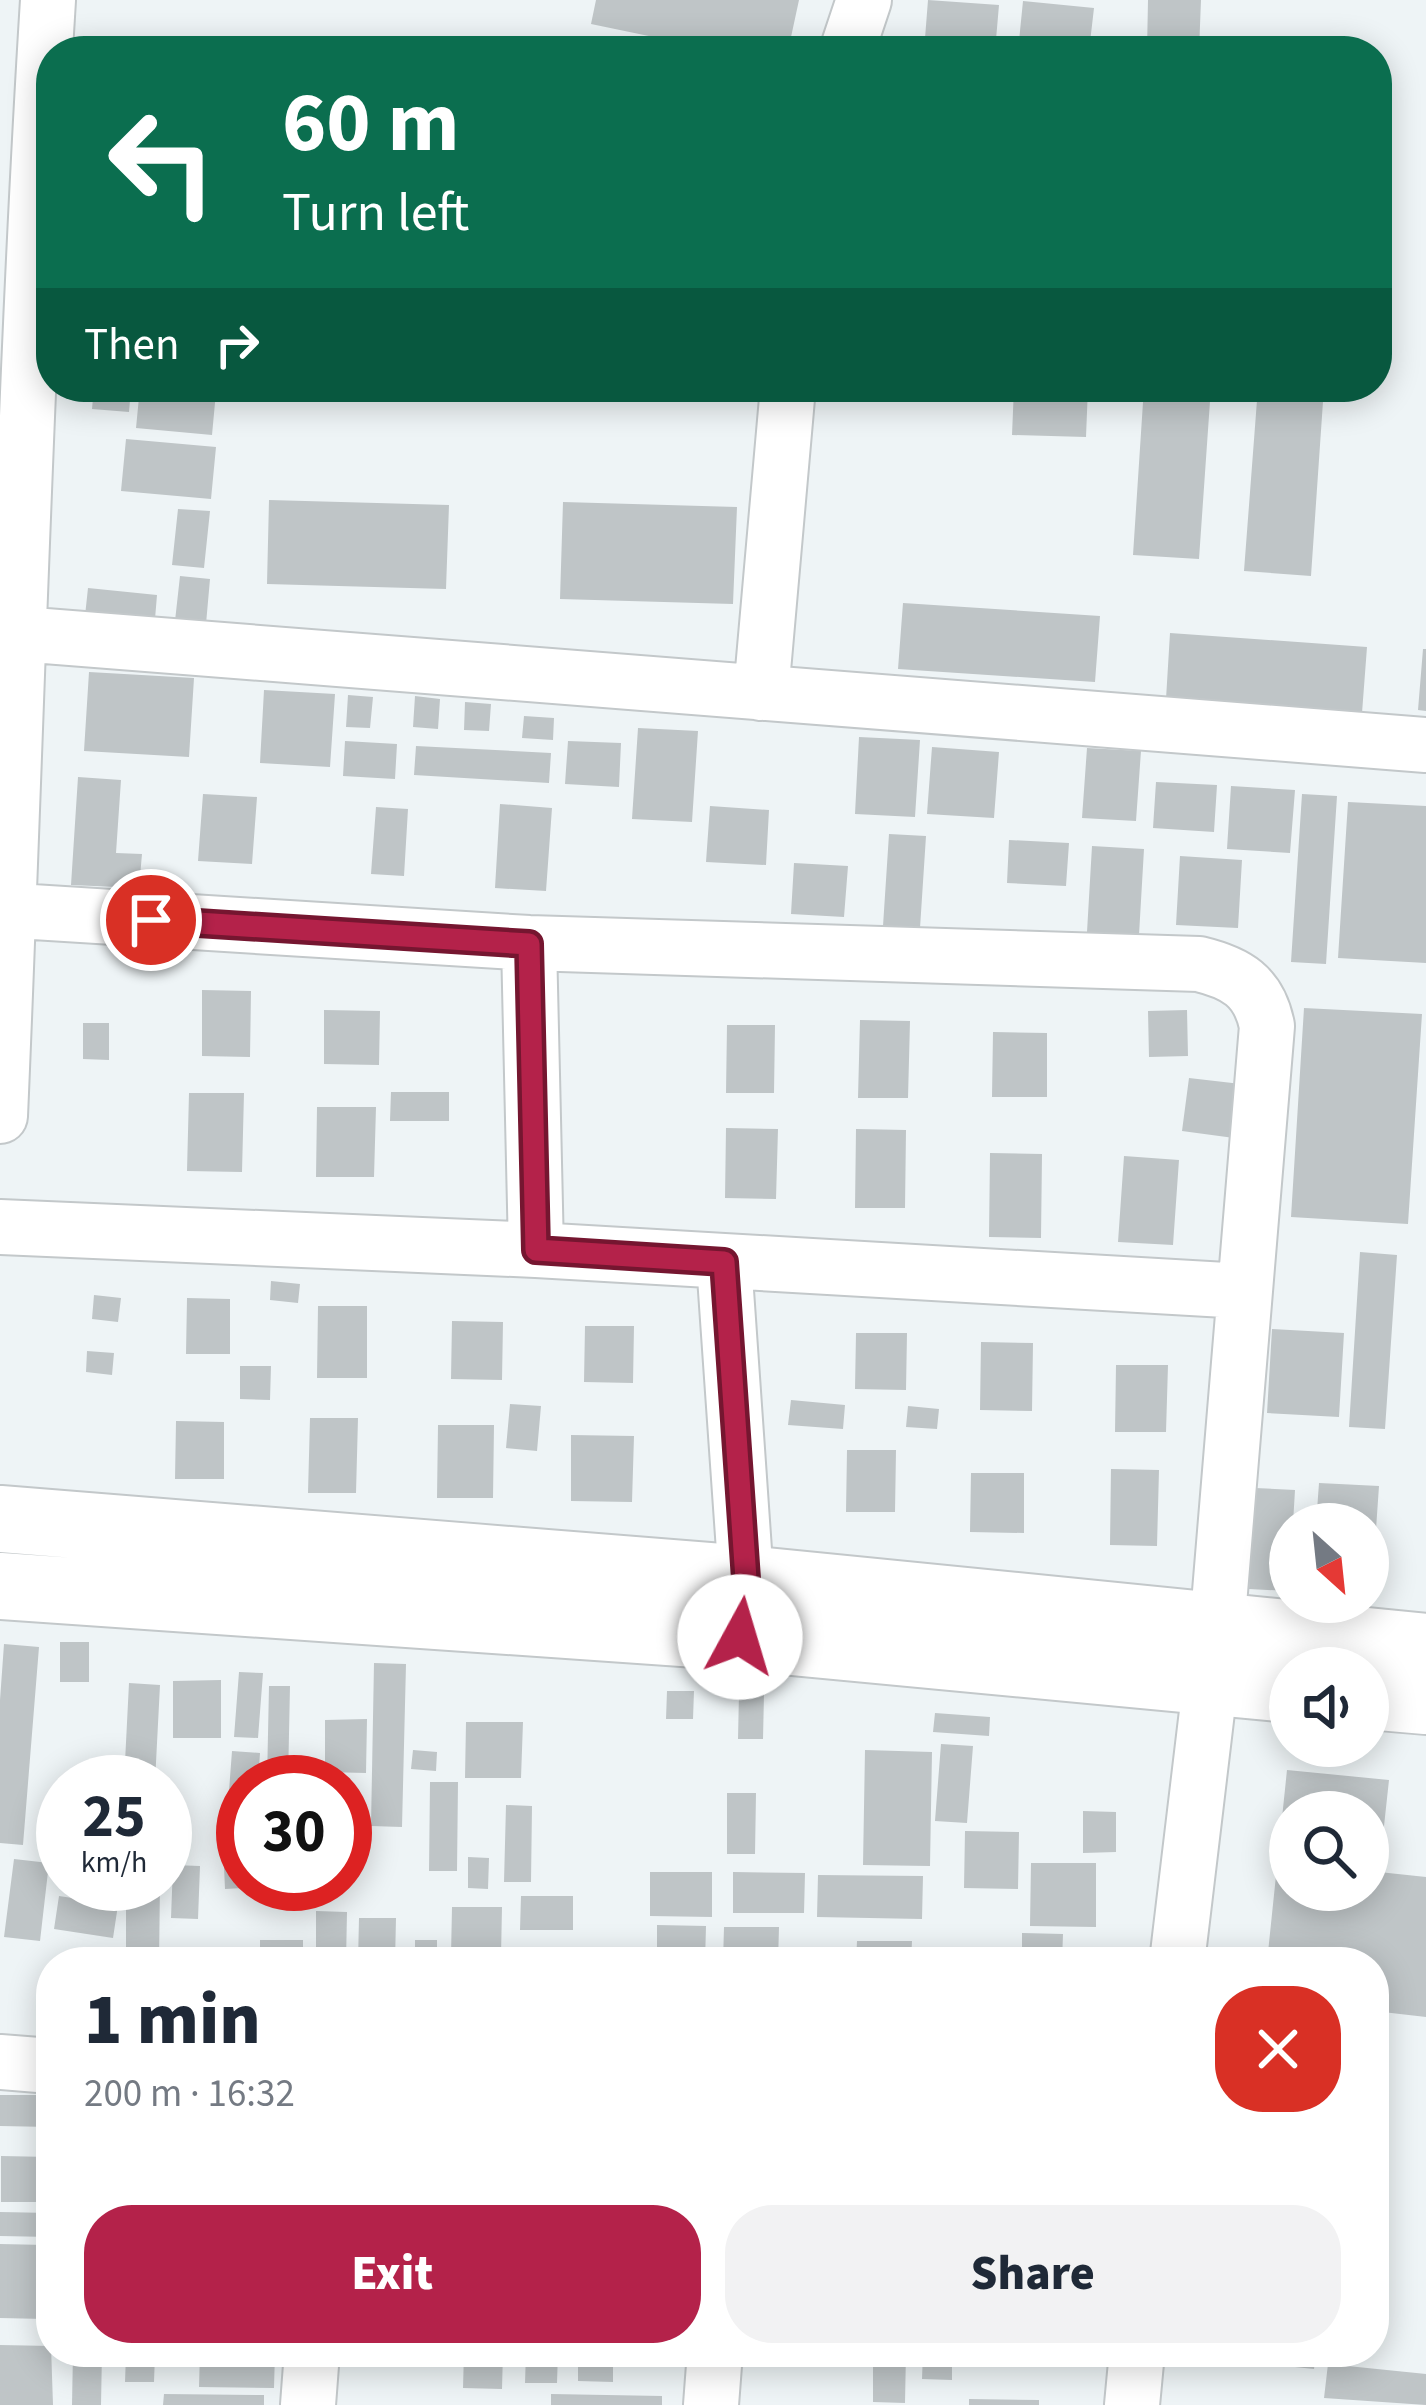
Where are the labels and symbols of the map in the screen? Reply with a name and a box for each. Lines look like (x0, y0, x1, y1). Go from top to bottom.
pin (100, 869, 202, 971)
north arrow (1269, 1503, 1389, 1623)
position arrow (677, 1574, 803, 1700)
speed limit sign: 30 (216, 1755, 372, 1911)

